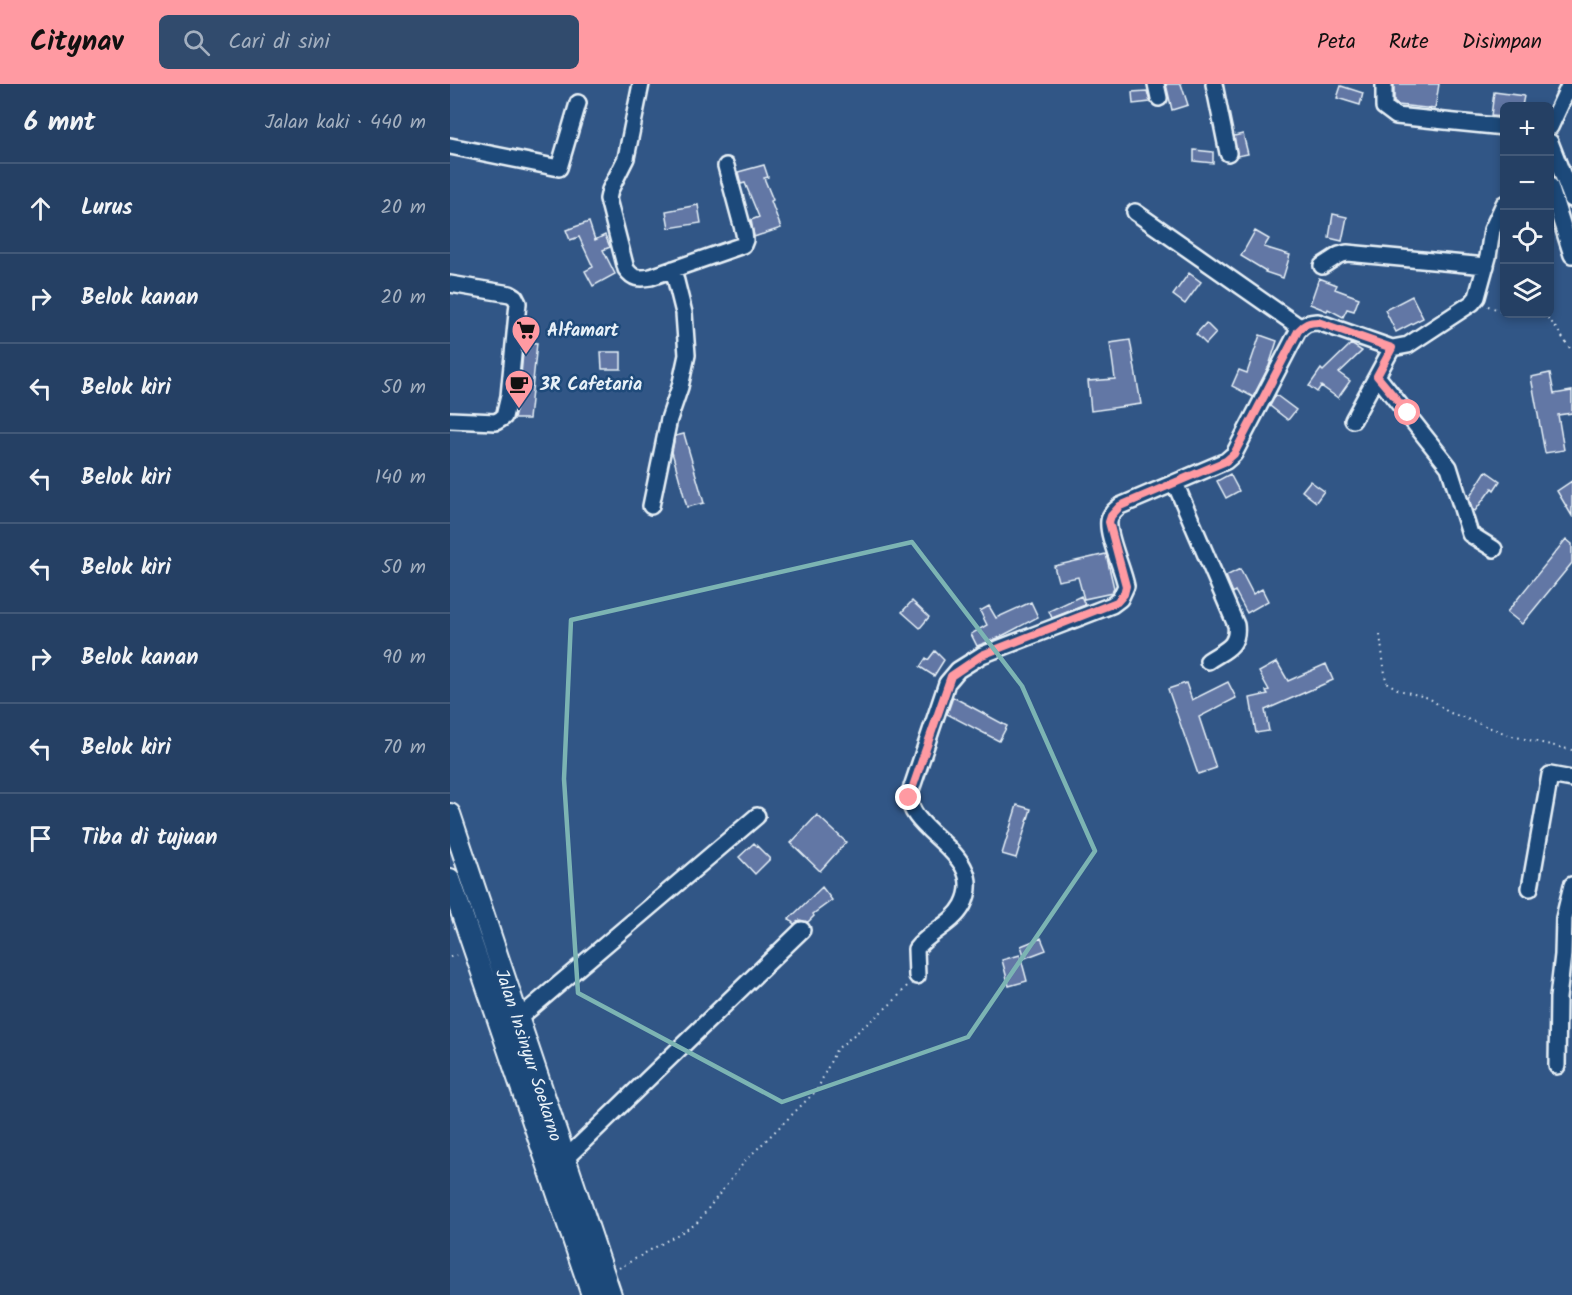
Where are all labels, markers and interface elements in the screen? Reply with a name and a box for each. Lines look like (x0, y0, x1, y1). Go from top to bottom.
search box (159, 15, 579, 69)
text: Citynav (30, 20, 123, 65)
text: Cari di sini (228, 25, 330, 60)
icon: search (180, 26, 213, 59)
text: Peta (1317, 26, 1356, 59)
text: Rute (1389, 26, 1429, 59)
text: Disimpan (1462, 26, 1542, 59)
text: 6 mnt (24, 102, 96, 144)
map controls (1500, 102, 1554, 318)
button: + (1500, 102, 1554, 156)
text: Jalan kaki · 440 m (265, 107, 426, 139)
button: − (1500, 156, 1554, 210)
text: Lurus (81, 191, 133, 226)
icon: ahead (24, 192, 57, 225)
text: 20 m (380, 192, 426, 224)
button: locate (1500, 210, 1554, 264)
button: layers (1500, 264, 1554, 318)
text: Belok kanan (81, 281, 198, 316)
icon: right (24, 282, 57, 315)
text: 20 m (380, 282, 426, 314)
supermarket icon: Alfamart (510, 314, 542, 356)
place label: Alfamart (547, 317, 620, 346)
cafe icon: 3R Cafetaria (503, 368, 535, 410)
text: Belok kiri (81, 371, 171, 406)
place label: 3R Cafetaria (539, 371, 642, 400)
icon: left (24, 372, 57, 405)
text: 50 m (381, 372, 426, 404)
route start (1394, 399, 1420, 425)
text: Belok kiri (81, 461, 171, 496)
icon: left (24, 462, 57, 495)
text: 140 m (375, 462, 426, 494)
text: Belok kiri (81, 551, 171, 586)
icon: left (24, 552, 57, 585)
text: 50 m (381, 552, 426, 584)
text: Belok kanan (81, 641, 198, 676)
icon: right (24, 642, 57, 675)
text: 90 m (382, 642, 426, 674)
text: Belok kiri (81, 731, 171, 766)
icon: left (24, 732, 57, 765)
text: 70 m (383, 732, 426, 764)
route end (895, 784, 921, 810)
text: Tiba di tujuan (81, 821, 217, 856)
icon: arrive (24, 822, 57, 855)
street label: Jalan Insinyur Soekarno (486, 965, 569, 1146)

